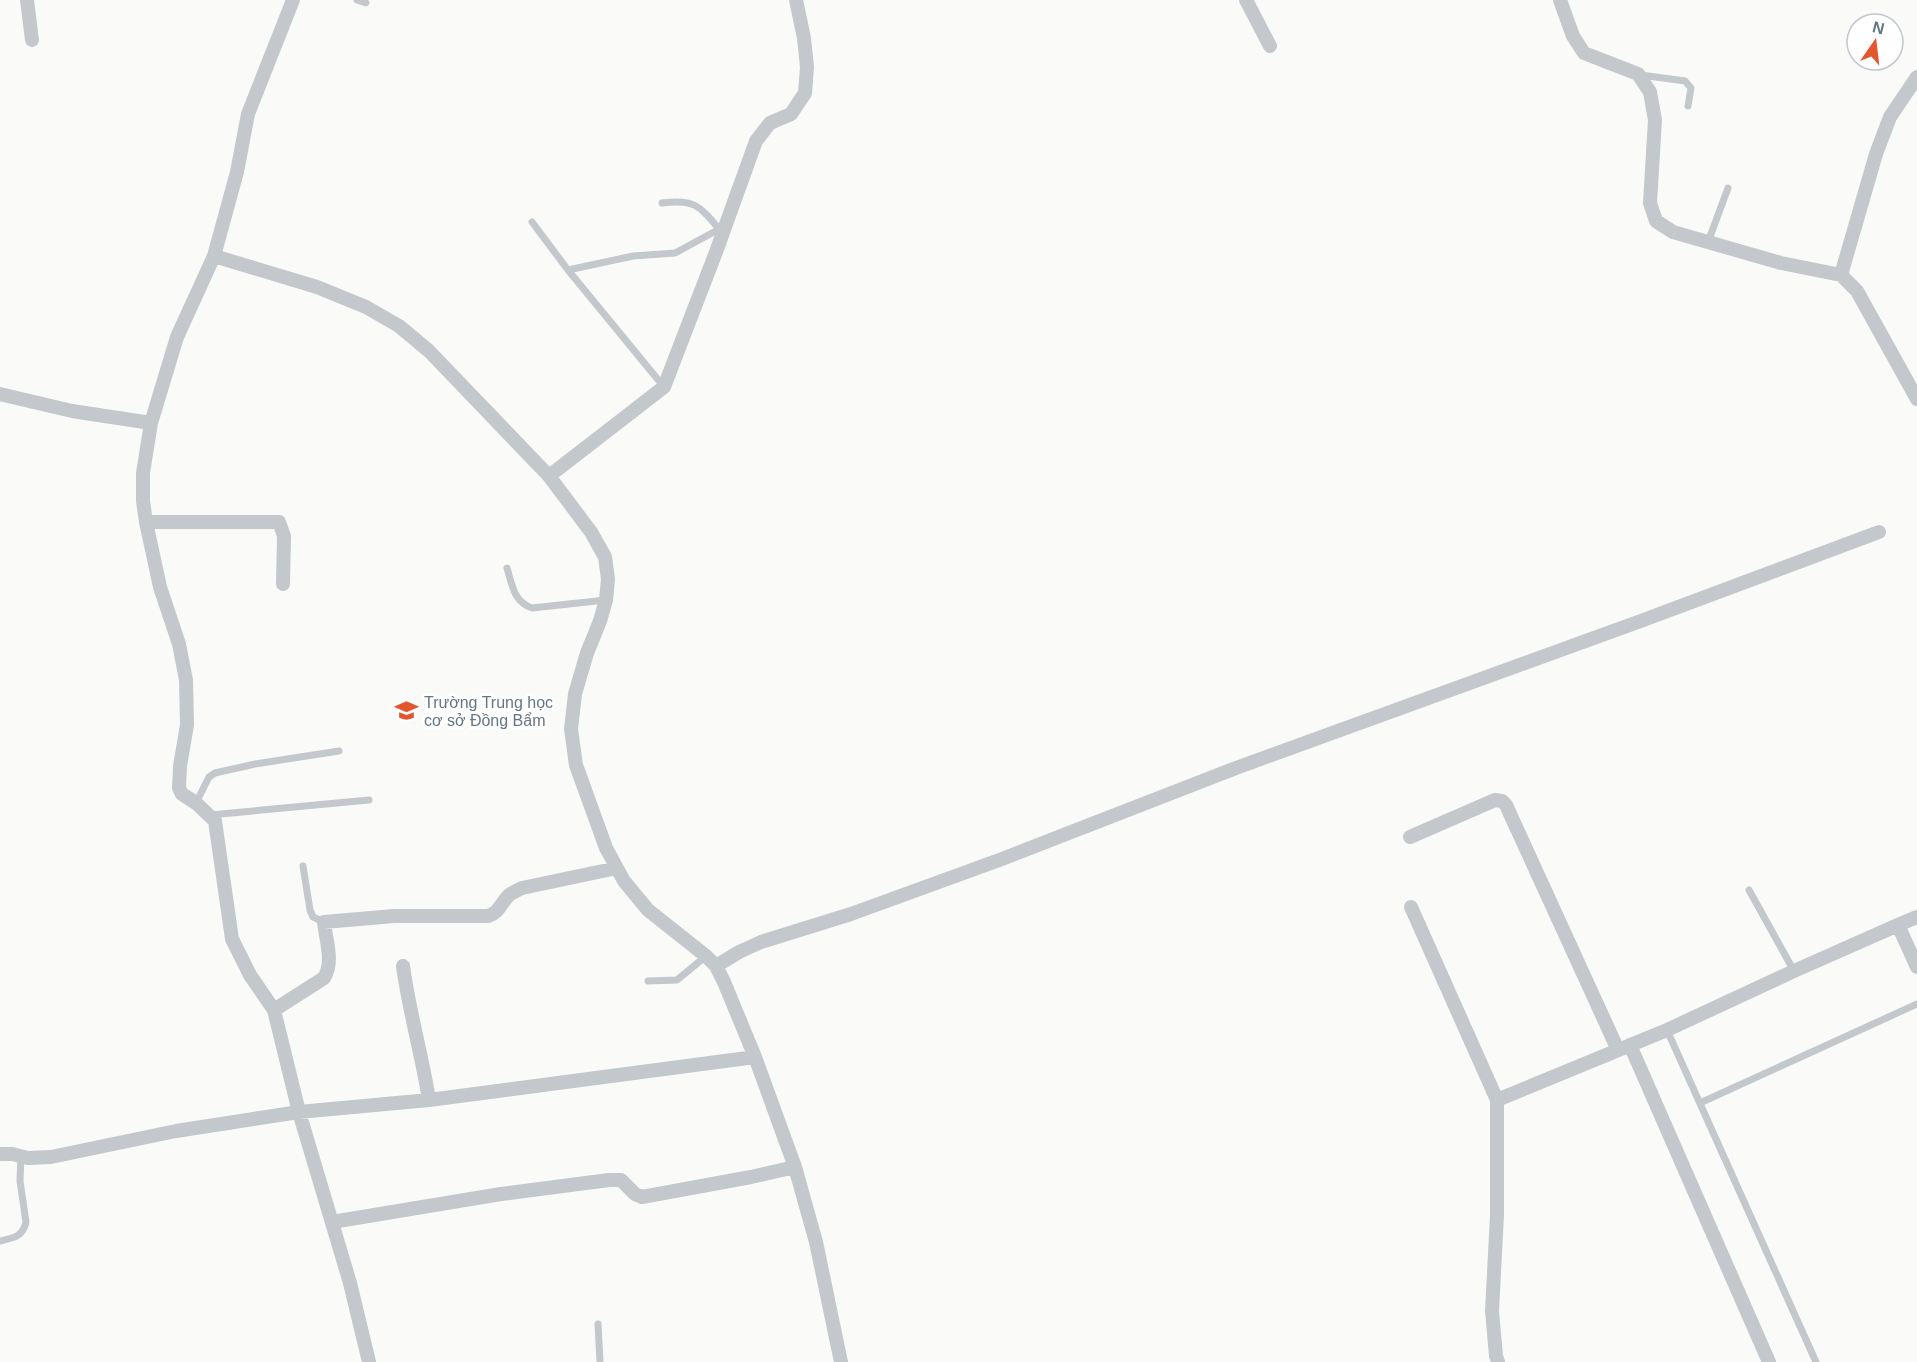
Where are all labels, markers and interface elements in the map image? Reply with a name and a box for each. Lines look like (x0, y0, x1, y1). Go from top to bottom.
north arrow (1845, 12, 1905, 72)
text: N (1871, 18, 1886, 38)
place label: Trường Trung học cơ sở Đồng Bẩm (424, 694, 553, 729)
school or university icon: Trường Trung học cơ sở Đồng Bẩm (393, 698, 419, 724)

